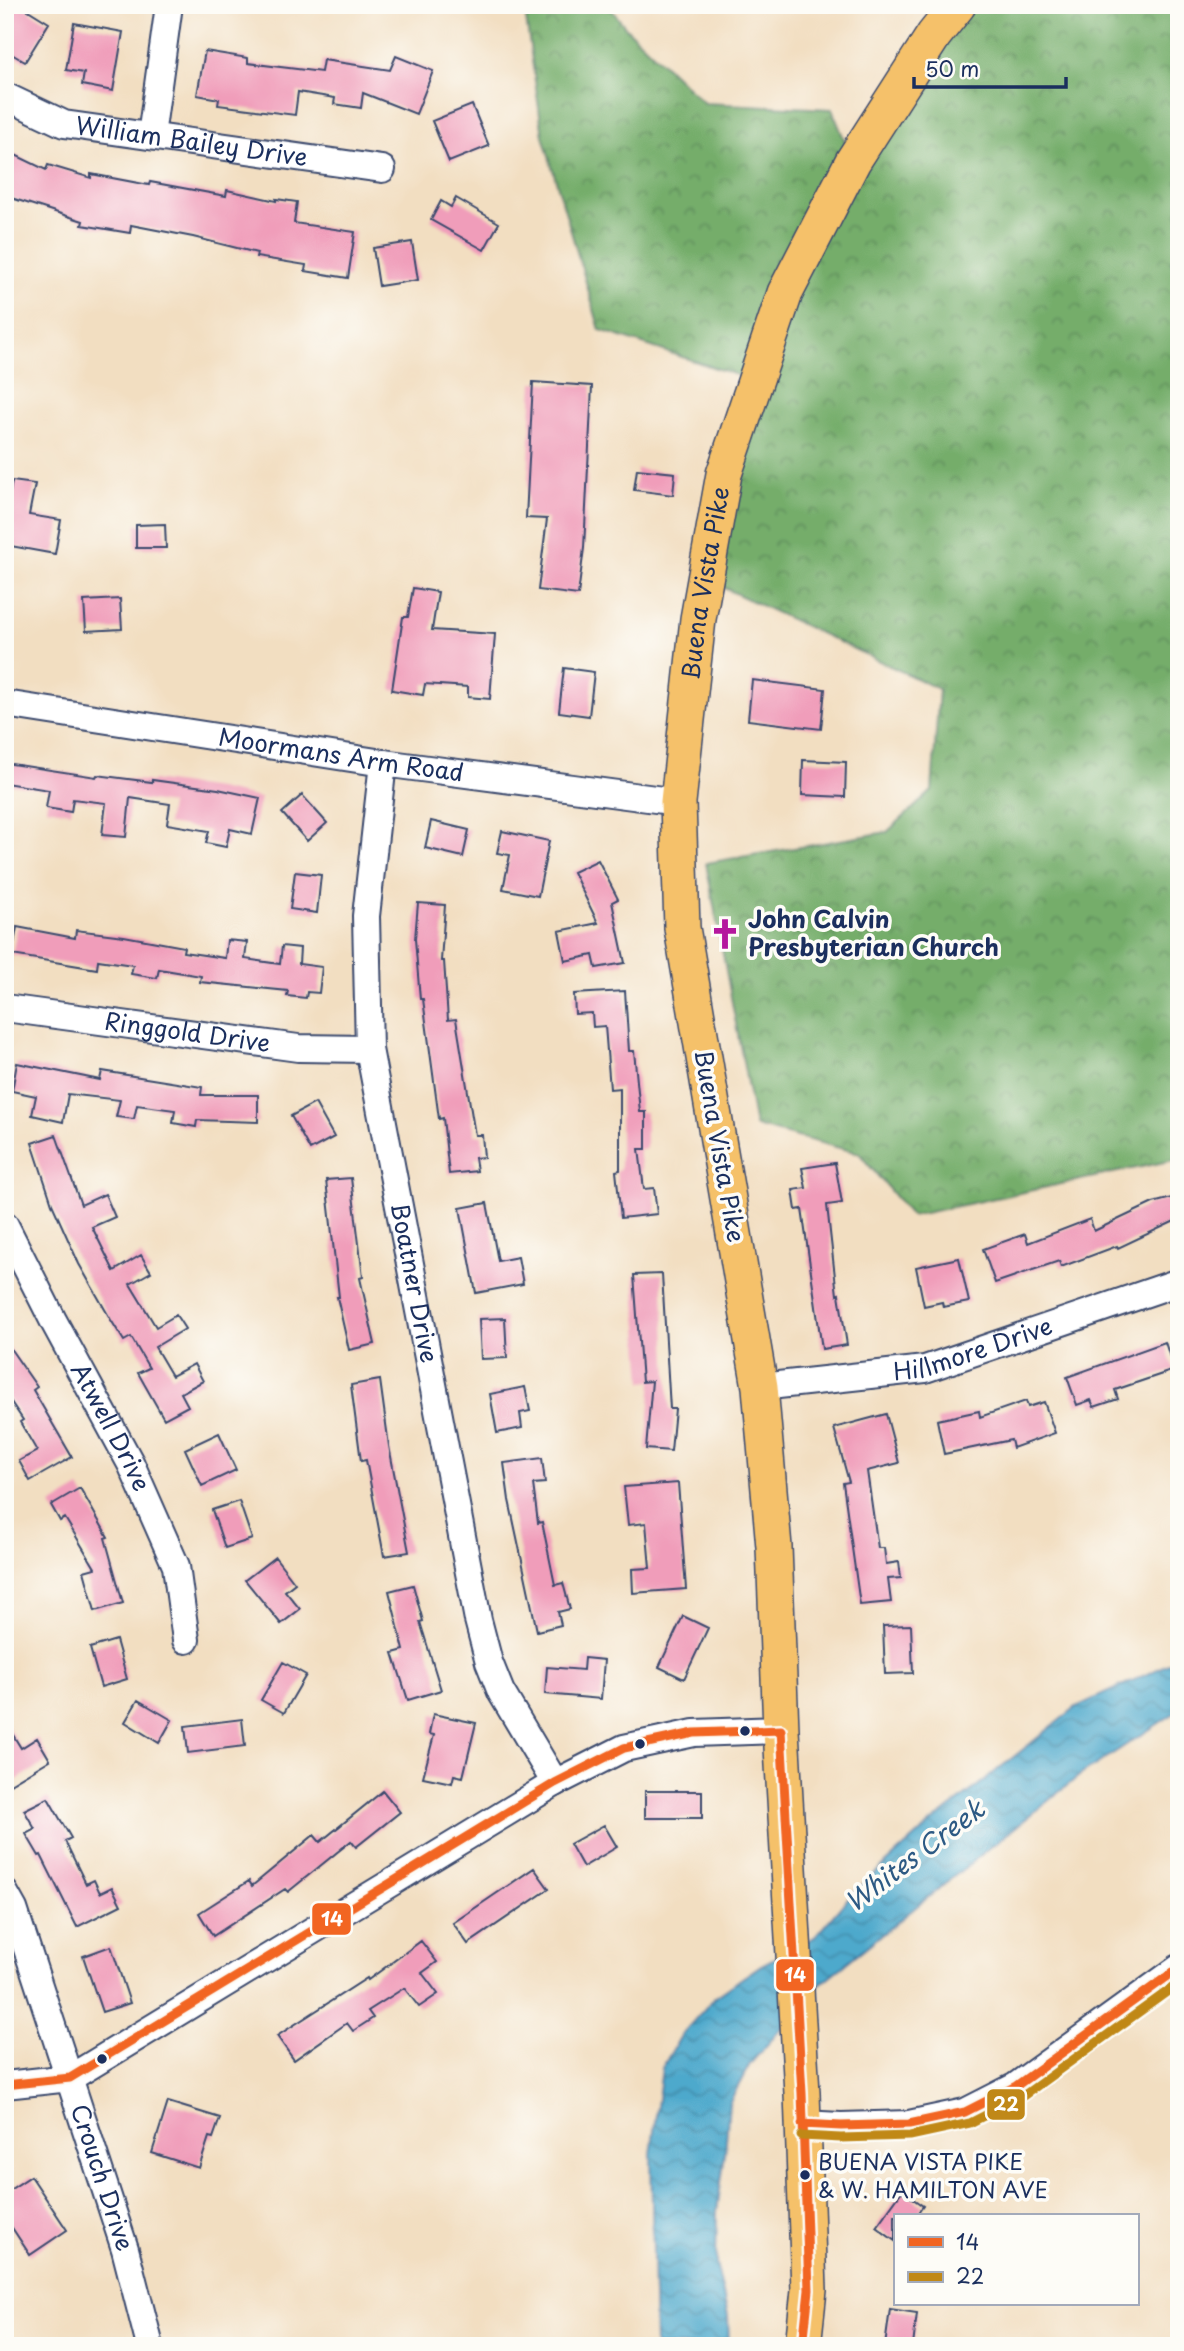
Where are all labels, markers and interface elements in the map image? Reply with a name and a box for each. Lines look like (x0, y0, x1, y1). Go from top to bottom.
scale bar (914, 46, 1067, 90)
text: 50 m (925, 52, 979, 84)
street label: William Bailey Drive (73, 106, 310, 174)
street label: Buena Vista Pike (671, 483, 737, 682)
street label: Moormans Arm Road (216, 718, 466, 790)
place label: John Calvin Presbyterian Church (748, 900, 999, 964)
church icon: John Calvin Presbyterian Church (708, 917, 742, 951)
street label: Ringgold Drive (102, 1002, 273, 1060)
street label: Buena Vista Pike (686, 1046, 756, 1245)
street label: Boatner Drive (383, 1199, 449, 1366)
street label: Hillmore Drive (891, 1307, 1057, 1388)
street label: Atwell Drive (63, 1355, 161, 1496)
unlabelled marker (738, 1724, 752, 1738)
unlabelled marker (633, 1737, 647, 1751)
water label: Whites Creek (836, 1789, 993, 1920)
line badge: 14 (311, 1902, 352, 1936)
text: 14 (321, 1904, 343, 1932)
line badge: 14 (775, 1958, 815, 1992)
text: 14 (784, 1960, 806, 1988)
unlabelled marker (95, 2052, 109, 2066)
line badge: 22 (986, 2088, 1026, 2121)
text: 22 (993, 2089, 1019, 2117)
street label: Crouch Drive (63, 2099, 144, 2255)
place label: BUENA VISTA PIKE & W. HAMILTON AVE (818, 2144, 1048, 2205)
marker: BUENA VISTA PIKE & W. HAMILTON AVE (798, 2168, 812, 2182)
legend (894, 2214, 1138, 2306)
text: 14 (956, 2225, 979, 2257)
text: 22 (956, 2259, 984, 2291)

